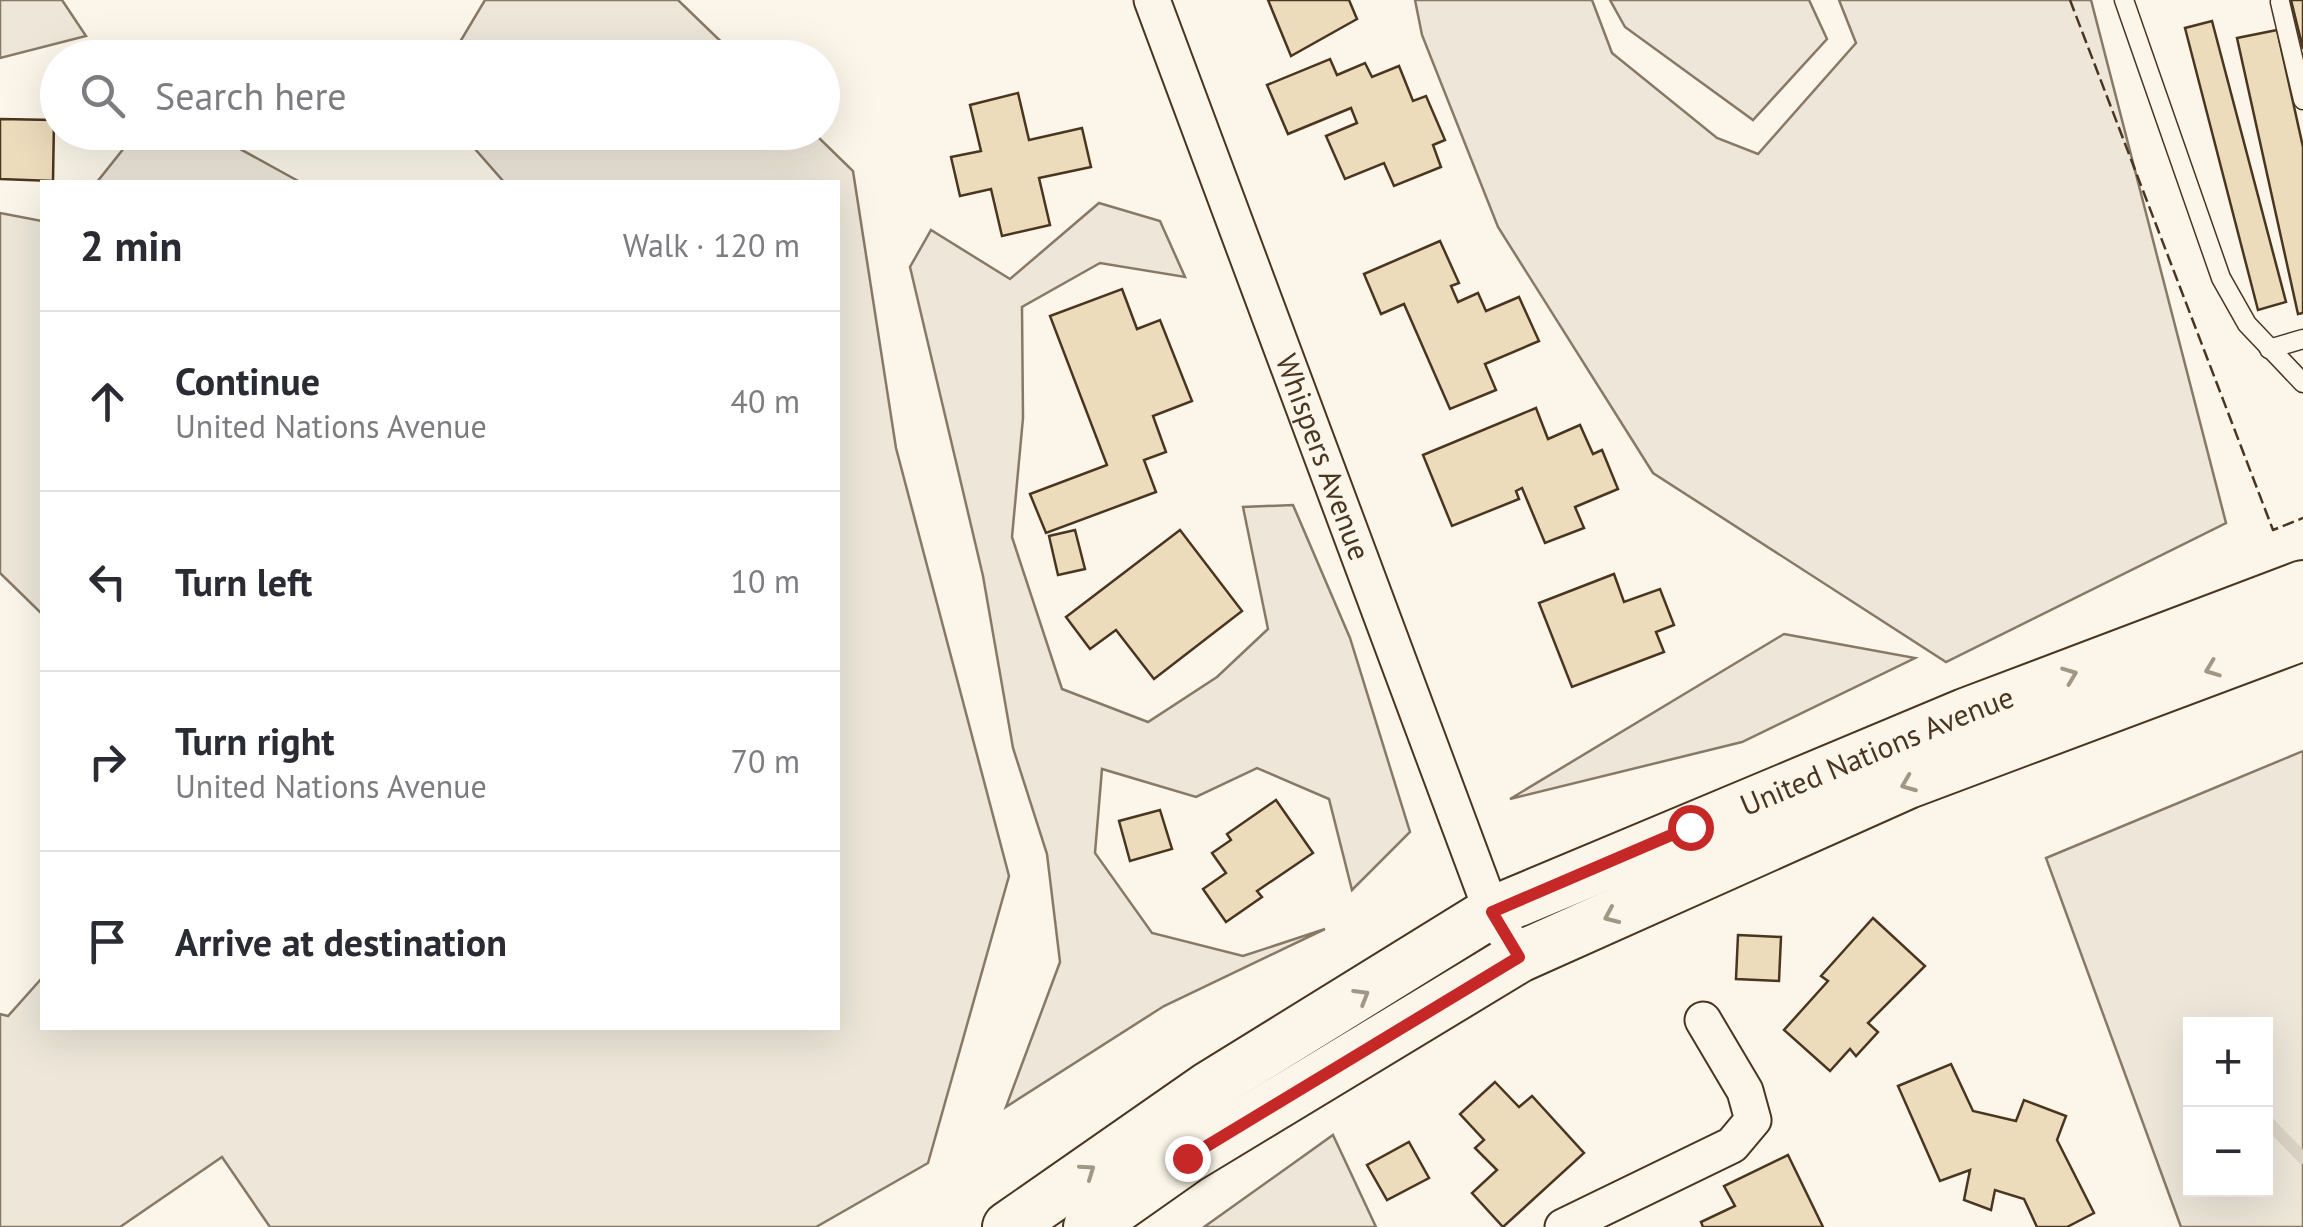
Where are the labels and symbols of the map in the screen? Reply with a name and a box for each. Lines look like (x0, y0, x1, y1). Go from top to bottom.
street label: Whispers Avenue (1268, 348, 1380, 565)
one-way arrow (2204, 657, 2221, 678)
one-way arrow (2060, 667, 2078, 687)
street label: United Nations Avenue (1734, 676, 2019, 824)
one-way arrow (1900, 772, 1917, 792)
route start (1668, 805, 1714, 851)
one-way arrow (1603, 904, 1621, 924)
one-way arrow (1351, 989, 1369, 1008)
route end (1165, 1136, 1211, 1182)
one-way arrow (1077, 1165, 1096, 1184)

